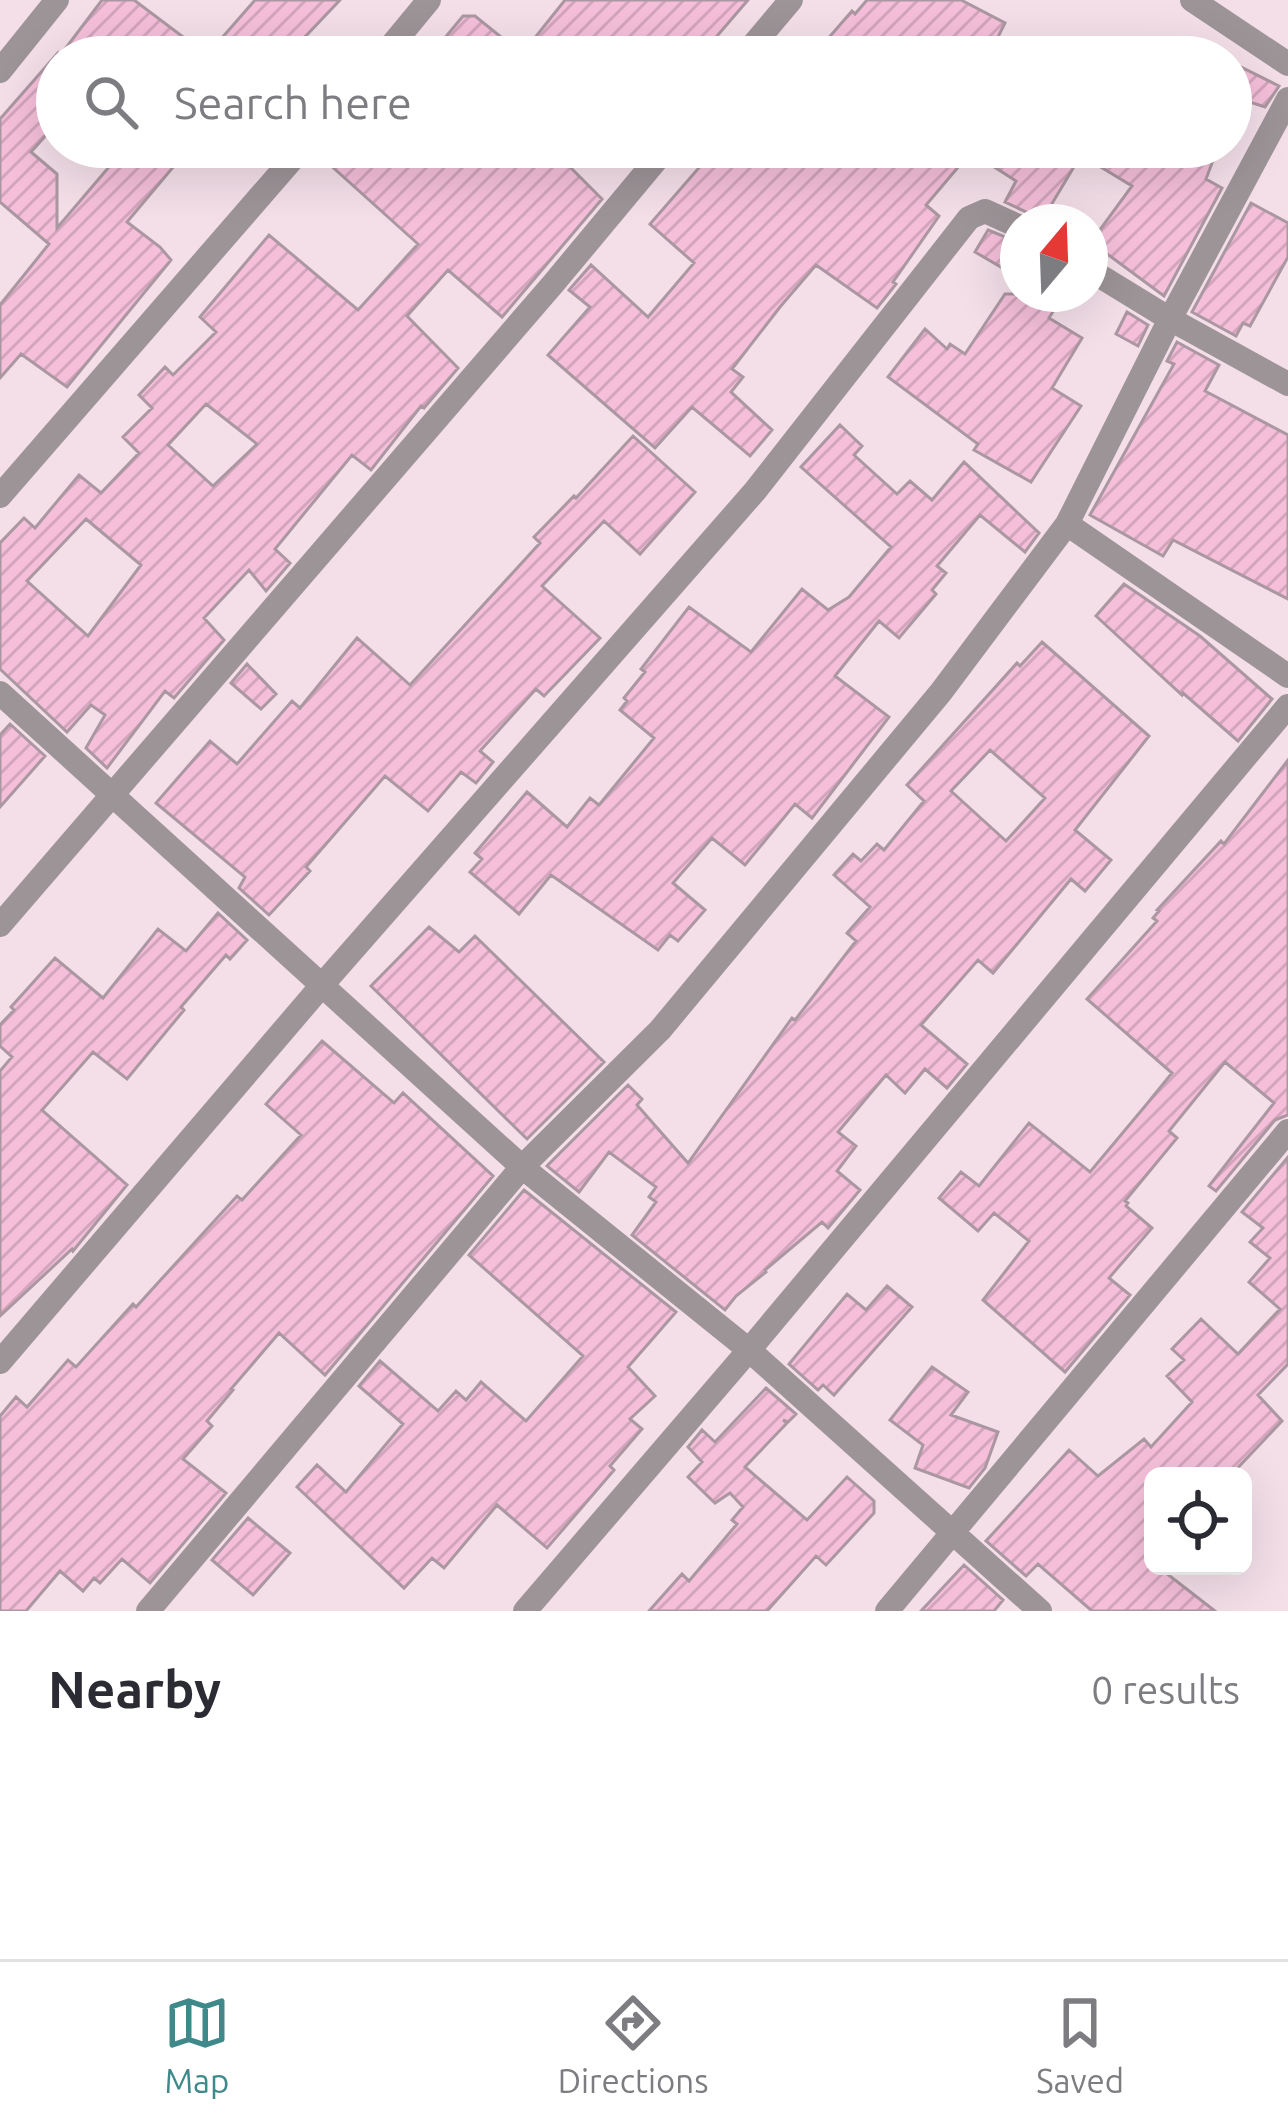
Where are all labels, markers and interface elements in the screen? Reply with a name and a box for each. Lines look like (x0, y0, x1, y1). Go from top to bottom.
search box (36, 36, 1252, 168)
icon: search (78, 69, 144, 135)
text: Search here (174, 77, 412, 128)
north arrow (1000, 204, 1108, 312)
map controls (1144, 1467, 1252, 1575)
button: locate (1144, 1467, 1252, 1575)
text: Nearby (48, 1660, 221, 1718)
text: 0 results (1091, 1668, 1240, 1711)
tab: Map (164, 1990, 230, 2099)
tab: Directions (558, 1990, 708, 2099)
tab: Saved (1036, 1990, 1124, 2099)

